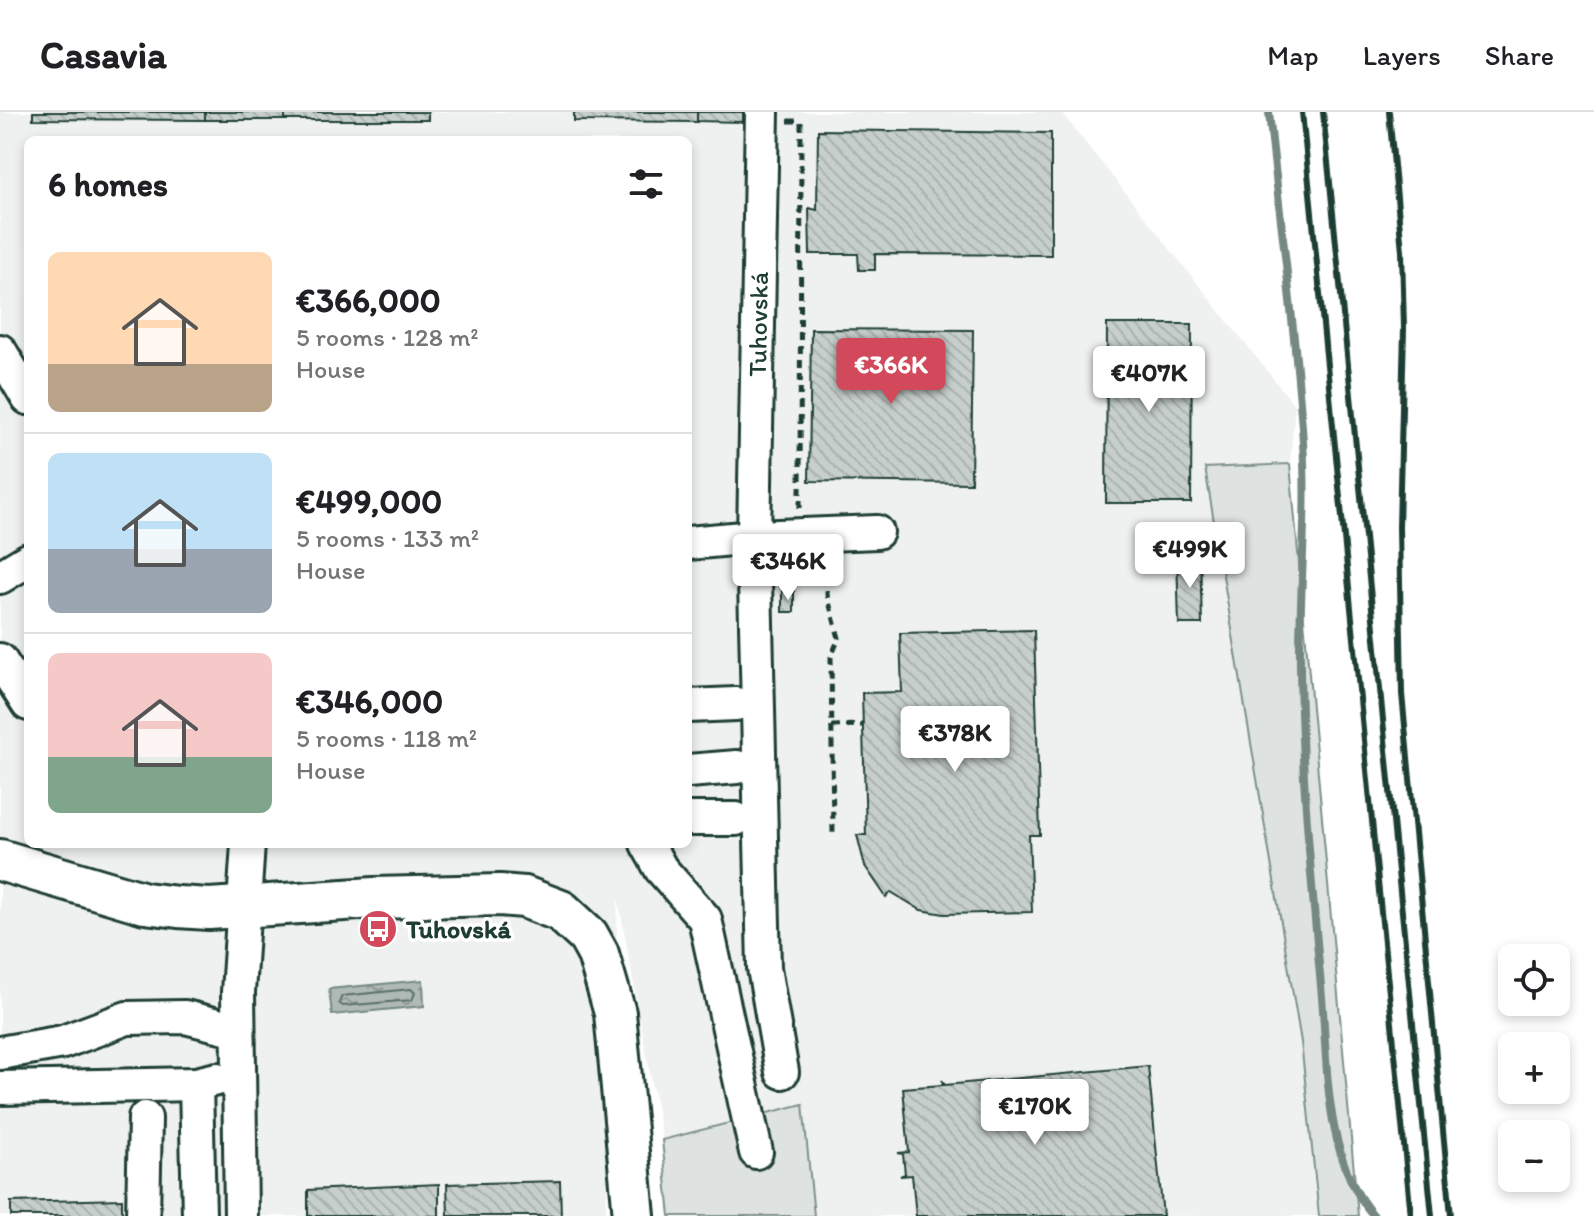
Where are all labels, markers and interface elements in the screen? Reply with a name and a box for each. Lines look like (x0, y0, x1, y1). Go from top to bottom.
text: Casavia (40, 32, 167, 78)
text: Map (1267, 38, 1319, 72)
text: Layers (1363, 38, 1441, 72)
text: Share (1485, 38, 1554, 72)
icon: filters (624, 162, 668, 206)
text: 6 homes (48, 164, 168, 205)
street label: Tuhovská (741, 271, 775, 377)
text: €366,000 (296, 280, 441, 321)
icon: home (112, 284, 208, 380)
text: 5 rooms · 128 m² (296, 321, 479, 353)
pin: €366K (835, 338, 947, 406)
pin: €407K (1093, 346, 1205, 414)
text: €366K (854, 348, 928, 380)
text: House (296, 353, 366, 385)
text: €407K (1111, 356, 1187, 388)
text: €499,000 (296, 481, 442, 522)
icon: home (112, 485, 208, 581)
text: 5 rooms · 133 m² (296, 522, 479, 554)
pin: €499K (1134, 522, 1246, 590)
text: €499K (1153, 532, 1227, 564)
pin: €346K (732, 534, 844, 602)
text: €346K (750, 544, 826, 576)
text: House (296, 554, 366, 586)
text: €346,000 (296, 681, 443, 722)
icon: home (112, 685, 208, 781)
pin: €378K (899, 706, 1011, 774)
text: €378K (919, 716, 991, 748)
text: 5 rooms · 118 m² (296, 722, 477, 754)
text: House (296, 754, 366, 786)
bus stop icon: Tuhovská (357, 908, 399, 950)
place label: Tuhovská (405, 913, 511, 945)
map controls (1498, 944, 1570, 1192)
button: locate (1498, 944, 1570, 1016)
button: + (1498, 1032, 1570, 1104)
pin: €170K (979, 1079, 1091, 1147)
text: €170K (999, 1089, 1071, 1121)
button: − (1498, 1120, 1570, 1192)

